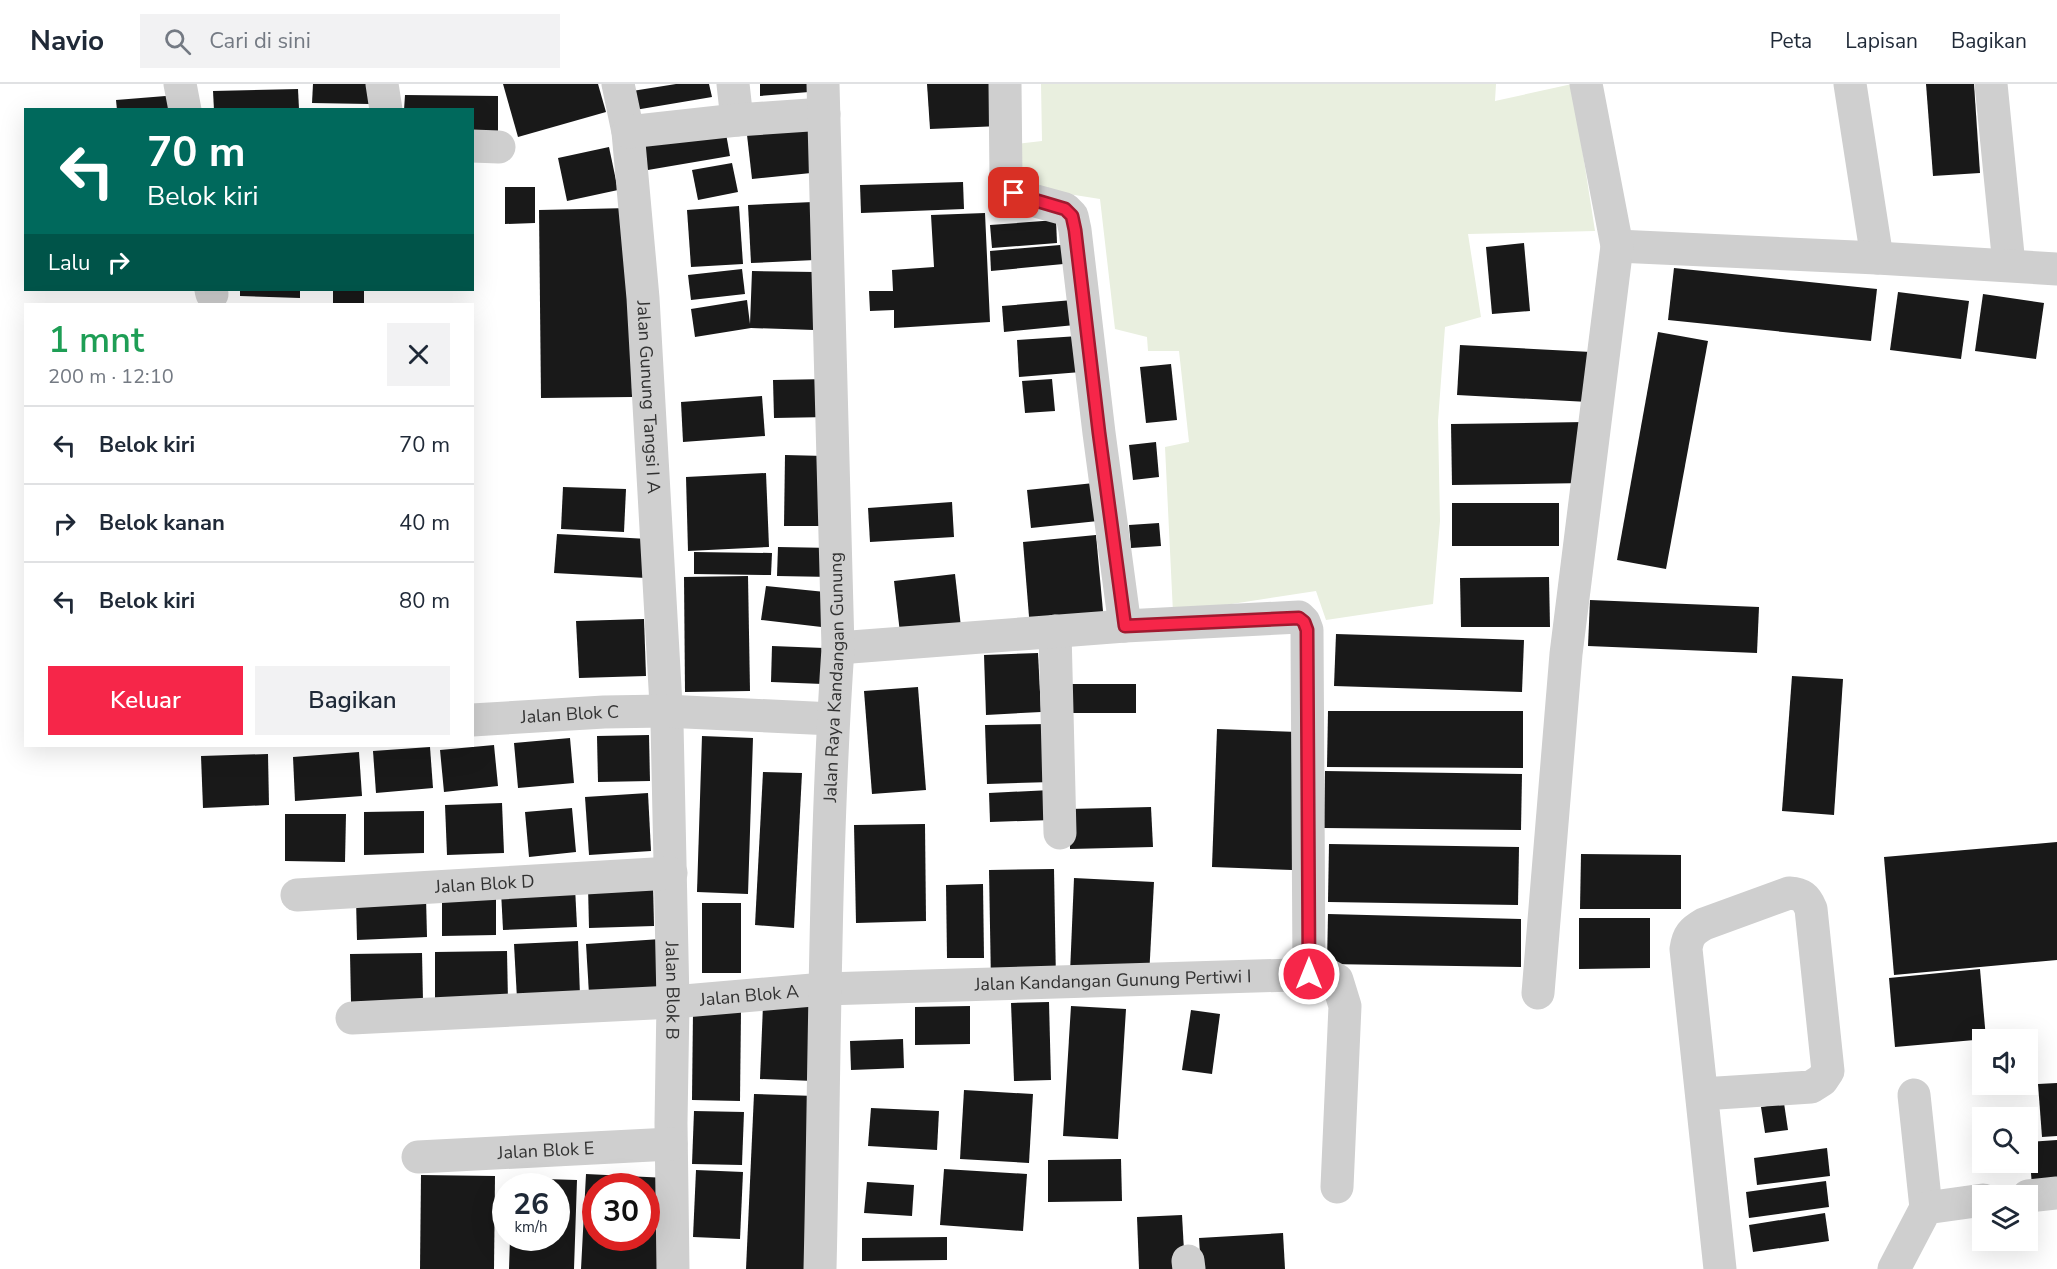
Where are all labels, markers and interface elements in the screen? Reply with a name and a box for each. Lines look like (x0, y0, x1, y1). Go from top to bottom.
search box (140, 14, 560, 68)
text: Navio (30, 22, 104, 60)
icon: search (161, 25, 194, 58)
text: Cari di sini (209, 26, 311, 56)
text: Peta (1770, 27, 1812, 55)
text: Lapisan (1845, 27, 1918, 55)
text: Bagikan (1951, 27, 2027, 55)
text: 70 m (147, 124, 246, 181)
icon: left (48, 132, 126, 210)
pin (988, 167, 1039, 218)
icon: arrive (997, 176, 1030, 209)
text: Belok kiri (147, 178, 259, 215)
icon: right (102, 246, 135, 279)
text: Lalu (48, 248, 90, 278)
street label: Jalan Gunung Tangsi I A (631, 299, 666, 495)
text: 1 mnt (48, 316, 144, 365)
button: close (387, 323, 450, 386)
text: 200 m · 12:10 (48, 363, 174, 390)
icon: left (48, 429, 81, 462)
text: Belok kiri (99, 430, 195, 460)
text: 70 m (399, 430, 450, 460)
icon: right (48, 507, 81, 540)
text: Belok kanan (99, 508, 225, 538)
text: 40 m (399, 508, 450, 538)
street label: Jalan Raya Kandangan Gunung (818, 552, 850, 804)
icon: left (48, 585, 81, 618)
text: Belok kiri (99, 586, 195, 616)
text: 80 m (399, 586, 450, 616)
button: Keluar (48, 666, 243, 735)
button: Bagikan (255, 666, 450, 735)
street label: Jalan Blok C (519, 700, 619, 729)
street label: Jalan Blok D (433, 869, 535, 899)
street label: Jalan Blok B (660, 940, 685, 1040)
position arrow (1277, 942, 1341, 1006)
street label: Jalan Kandangan Gunung Pertiwi I (973, 964, 1252, 997)
street label: Jalan Blok A (698, 979, 800, 1012)
map controls (1972, 1029, 2038, 1251)
button: sound (1972, 1029, 2038, 1095)
button: search (1972, 1107, 2038, 1173)
street label: Jalan Blok E (496, 1136, 595, 1165)
speed limit sign: 30 (582, 1173, 660, 1251)
text: 26 (513, 1184, 549, 1225)
button: layers (1972, 1185, 2038, 1251)
text: km/h (514, 1217, 548, 1237)

